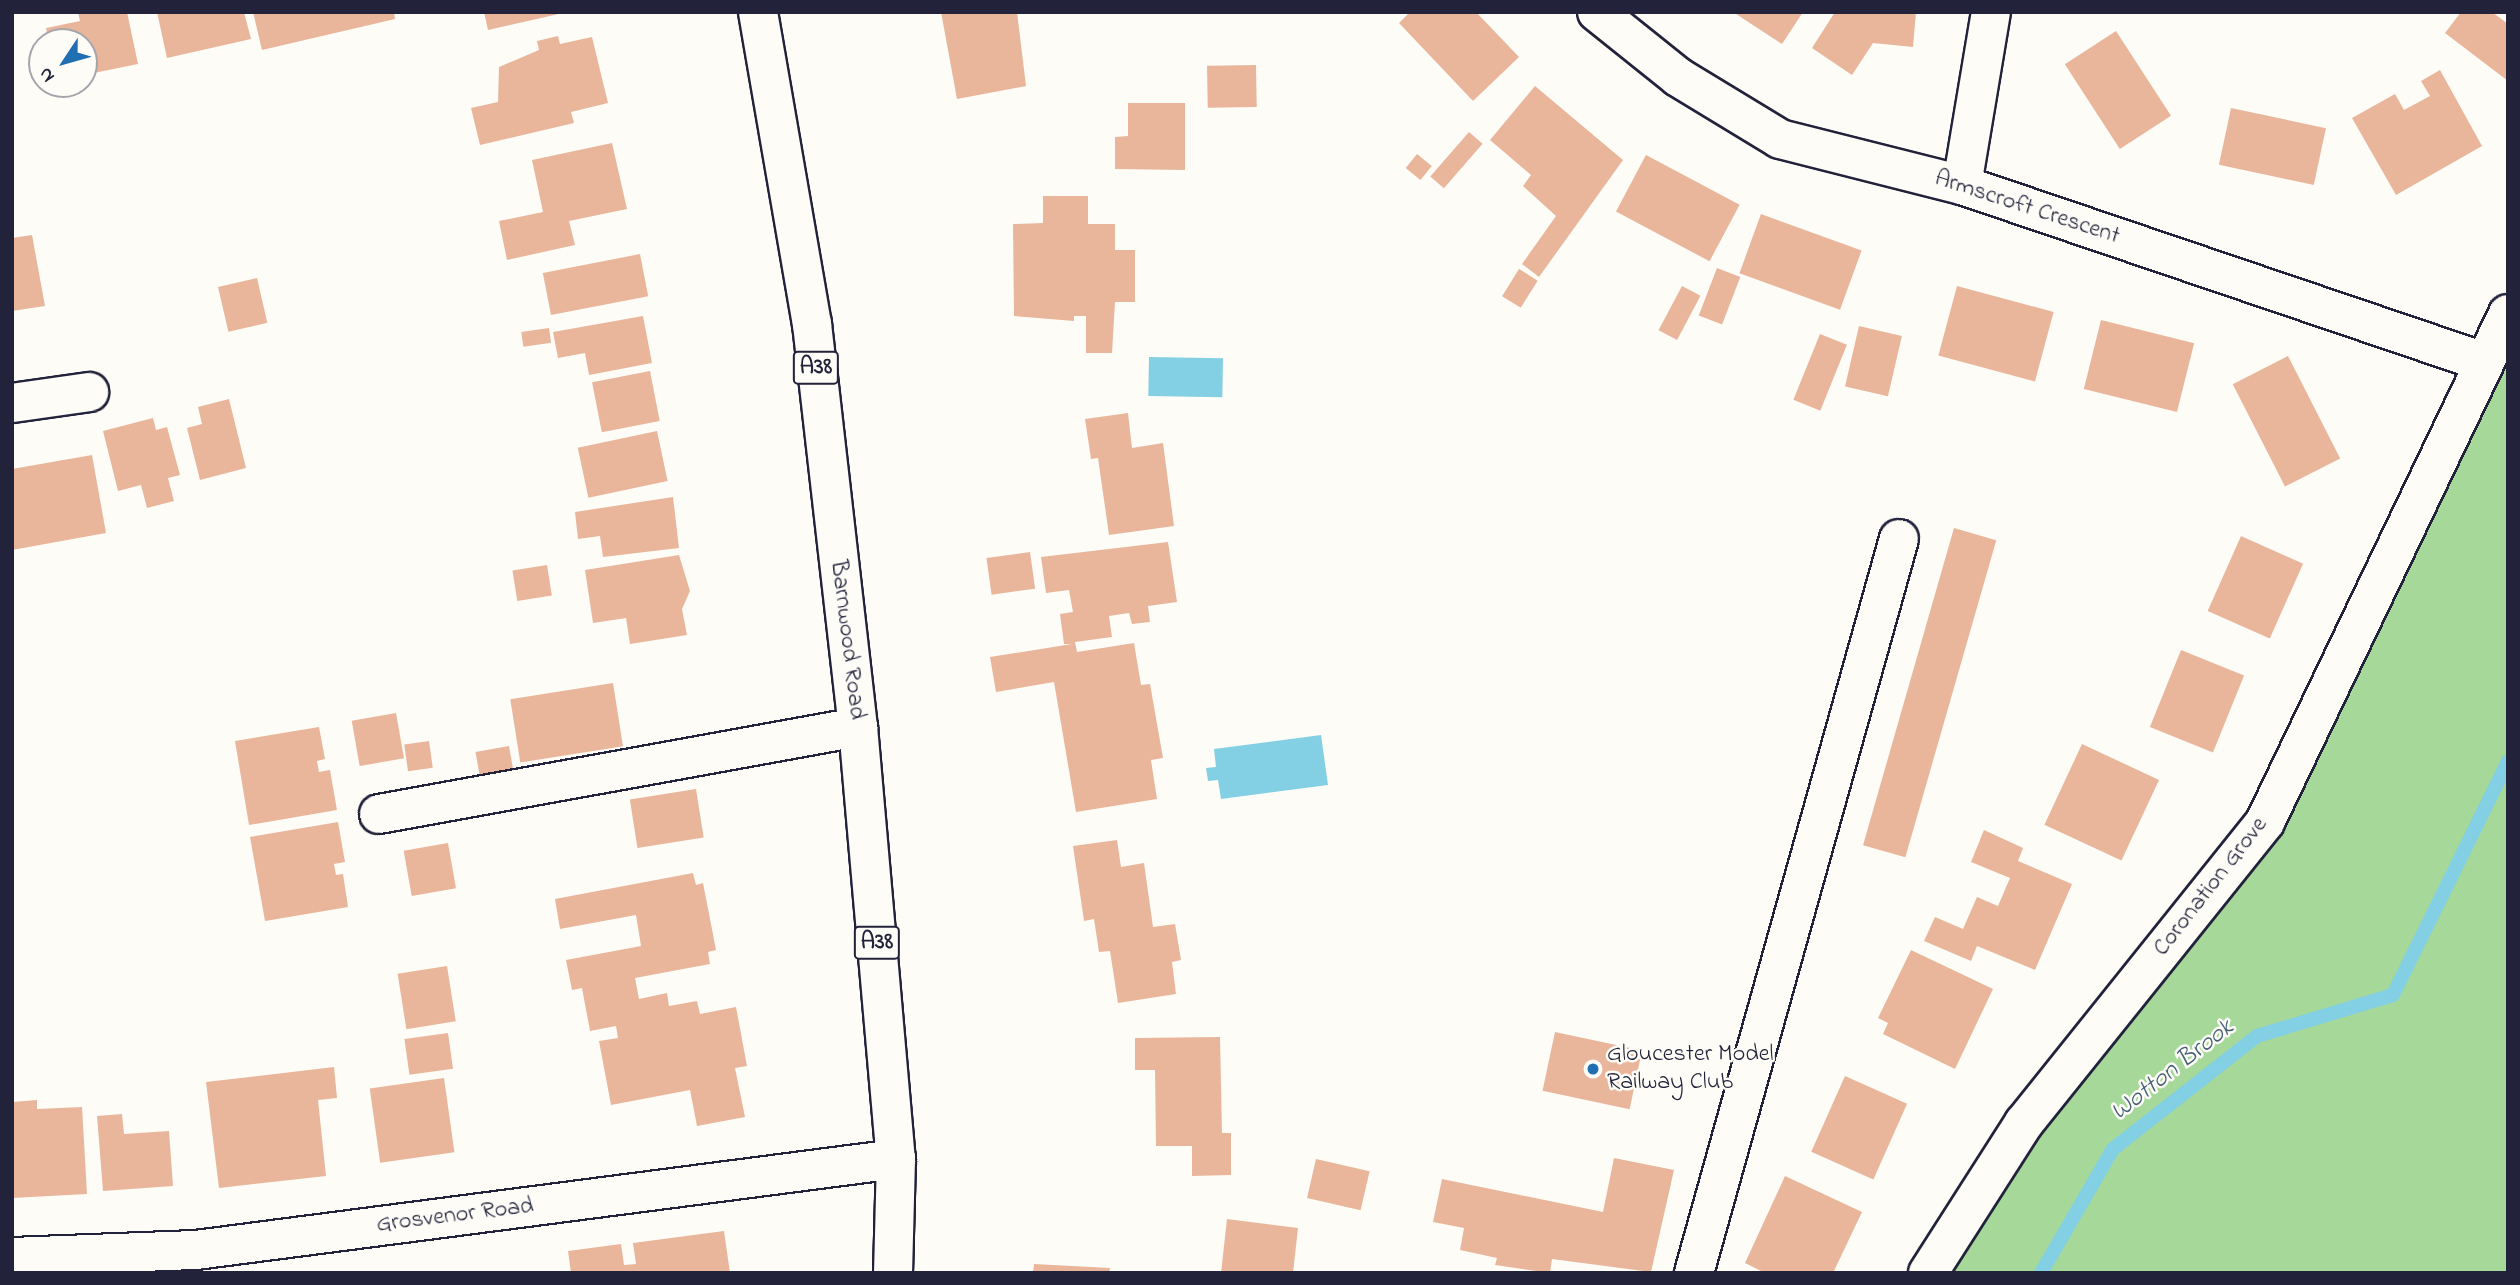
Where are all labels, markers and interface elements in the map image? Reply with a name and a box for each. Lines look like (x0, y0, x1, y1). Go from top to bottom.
north arrow (28, 28, 98, 98)
text: N (33, 61, 62, 88)
street label: Armscroft Crescent (1931, 165, 2123, 251)
road number: A38 (792, 348, 840, 388)
street label: Barnwood Road (823, 559, 871, 721)
street label: Coronation Grove (2148, 812, 2274, 962)
road number: A38 (852, 924, 902, 962)
water label: Wotton Brook (2105, 1013, 2241, 1129)
place label: Gloucester Model Railway Club (1607, 1041, 1773, 1097)
marker: Gloucester Model Railway Club (1585, 1061, 1601, 1077)
street label: Grosvenor Road (375, 1192, 535, 1240)

